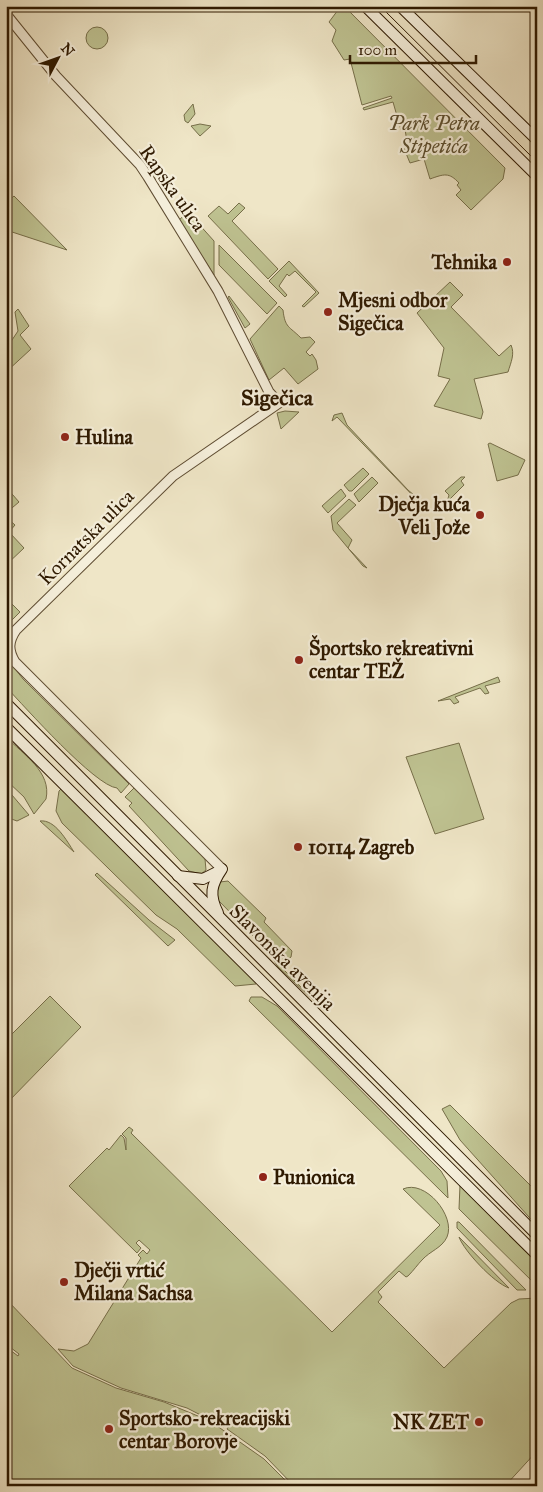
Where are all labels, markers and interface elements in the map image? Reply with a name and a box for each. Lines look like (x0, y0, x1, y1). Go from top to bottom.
north arrow (32, 32, 82, 82)
scale bar (350, 32, 477, 64)
text: N (57, 40, 78, 60)
text: 100 m (358, 41, 398, 59)
park label: Park Petra Stipetića (388, 111, 480, 159)
street label: Rapska ulica (134, 140, 212, 236)
place label: Tehnika (430, 250, 498, 274)
marker: Tehnika (501, 256, 513, 268)
place label: Mjesni odbor Sigečica (338, 288, 448, 336)
marker: Mjesni odbor Sigečica (322, 306, 334, 318)
district label: Sigečica (241, 384, 314, 411)
place label: Hulina (75, 425, 133, 449)
marker: Hulina (59, 431, 71, 443)
street label: Kornatska ulica (33, 484, 139, 590)
place label: Dječja kuća Veli Jože (378, 492, 471, 541)
marker: Dječja kuća Veli Jože (474, 509, 486, 521)
place label: Športsko rekreativni centar TEŽ (309, 634, 474, 683)
marker: Športsko rekreativni centar TEŽ (293, 654, 305, 666)
place label: 10114 Zagreb (308, 835, 414, 860)
marker: 10114 Zagreb (292, 841, 304, 853)
street label: Slavonska avenija (225, 899, 342, 1016)
place label: Punionica (273, 1165, 355, 1189)
marker: Punionica (257, 1171, 269, 1183)
place label: Dječji vrtić Milana Sachsa (74, 1258, 193, 1305)
marker: Dječji vrtić Milana Sachsa (58, 1276, 70, 1288)
place label: Sportsko-rekreacijski centar Borovje (119, 1406, 290, 1454)
place label: NK ZET (393, 1410, 469, 1434)
marker: NK ZET (473, 1416, 485, 1428)
marker: Sportsko-rekreacijski centar Borovje (103, 1423, 115, 1435)

